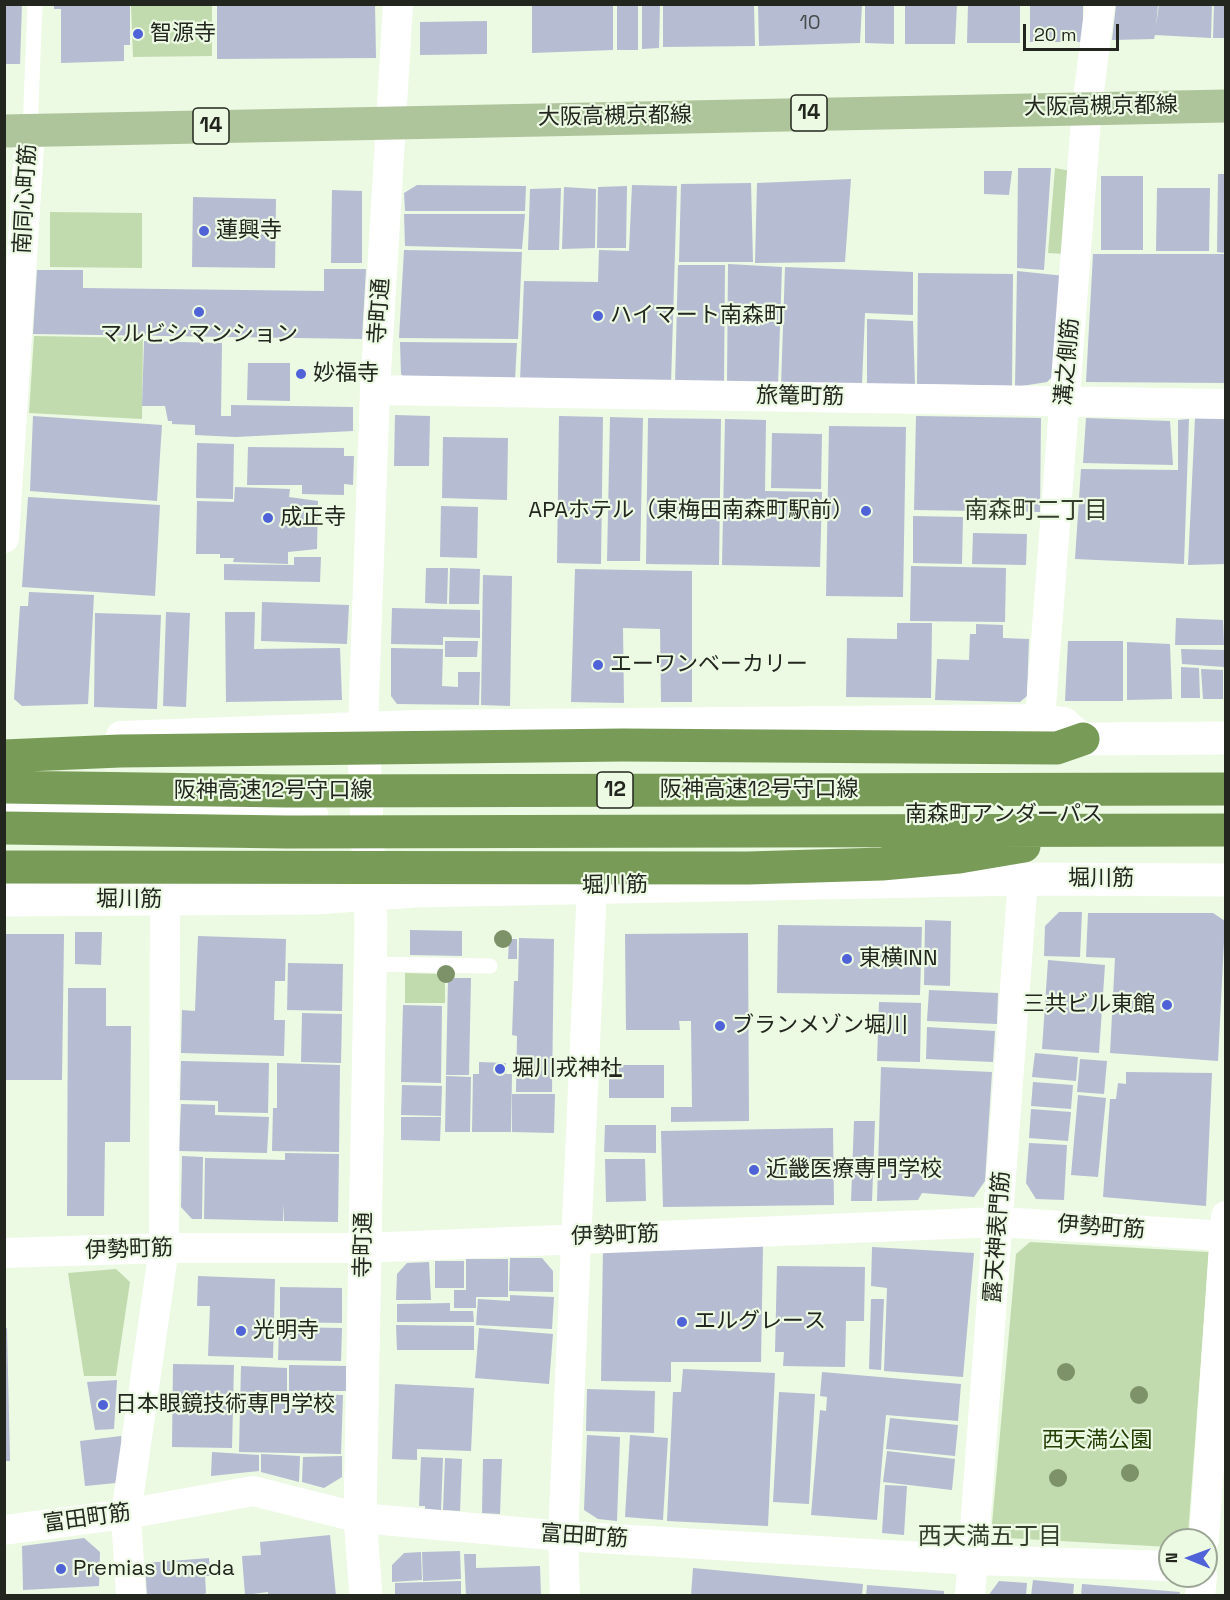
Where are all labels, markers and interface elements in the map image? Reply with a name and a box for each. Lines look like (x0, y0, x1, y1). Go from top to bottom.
house number: 10 (799, 12, 821, 36)
scale bar (1026, 12, 1122, 50)
place label: 智源寺 (150, 21, 216, 47)
text: 20 m (1034, 23, 1077, 46)
marker: 智源寺 (131, 27, 145, 41)
street label: 大阪高槻京都線 (1024, 92, 1178, 122)
road number: 14 (791, 95, 827, 131)
street label: 大阪高槻京都線 (538, 102, 692, 132)
road number: 14 (193, 108, 229, 144)
street label: 南同心町筋 (10, 143, 42, 255)
place label: 蓮興寺 (216, 218, 282, 244)
marker: 蓮興寺 (197, 224, 211, 238)
street label: 寺町通 (365, 277, 395, 345)
place label: ハイマート南森町 (610, 303, 786, 329)
marker: マルビシマンション (192, 305, 206, 319)
marker: ハイマート南森町 (591, 309, 605, 323)
street label: 溝之側筋 (1051, 317, 1085, 407)
place label: マルビシマンション (100, 322, 298, 348)
place label: 妙福寺 (313, 361, 379, 387)
marker: 妙福寺 (294, 367, 308, 381)
street label: 旅篭町筋 (756, 383, 844, 411)
district label: 南森町二丁目 (964, 497, 1108, 525)
place label: APAホテル（東梅田南森町駅前） (528, 498, 854, 524)
marker: APAホテル（東梅田南森町駅前） (859, 504, 873, 518)
place label: 成正寺 (280, 505, 346, 531)
marker: 成正寺 (261, 511, 275, 525)
place label: エーワンベーカリー (610, 652, 808, 678)
marker: エーワンベーカリー (591, 658, 605, 672)
road number: 12 (597, 772, 633, 808)
street label: 阪神高速12号守口線 (660, 777, 858, 803)
street label: 阪神高速12号守口線 (174, 778, 372, 804)
street label: 南森町アンダーパス (905, 802, 1103, 828)
street label: 堀川筋 (1068, 866, 1134, 892)
street label: 堀川筋 (582, 872, 648, 900)
street label: 堀川筋 (96, 887, 162, 913)
place label: 東横INN (859, 946, 938, 972)
marker: 東横INN (840, 952, 854, 966)
place label: 三共ビル東館 (1023, 992, 1155, 1018)
marker: 三共ビル東館 (1160, 998, 1174, 1012)
place label: ブランメゾン堀川 (732, 1013, 908, 1039)
marker: ブランメゾン堀川 (713, 1019, 727, 1033)
place label: 堀川戎神社 (512, 1056, 622, 1082)
marker: 堀川戎神社 (493, 1062, 507, 1076)
place label: 近畿医療専門学校 (766, 1157, 942, 1183)
marker: 近畿医療専門学校 (747, 1163, 761, 1177)
street label: 露天神表門筋 (980, 1170, 1016, 1304)
street label: 寺町通 (350, 1212, 378, 1278)
street label: 伊勢町筋 (1056, 1212, 1146, 1244)
street label: 伊勢町筋 (571, 1221, 659, 1251)
street label: 伊勢町筋 (85, 1235, 173, 1265)
place label: エルグレース (694, 1309, 826, 1335)
marker: エルグレース (675, 1315, 689, 1329)
place label: 光明寺 (253, 1318, 319, 1344)
marker: 光明寺 (234, 1324, 248, 1338)
place label: 日本眼鏡技術専門学校 (115, 1392, 335, 1418)
marker: 日本眼鏡技術専門学校 (96, 1398, 110, 1412)
park label: 西天満公園 (1042, 1428, 1152, 1454)
street label: 富田町筋 (42, 1500, 132, 1538)
street label: 富田町筋 (539, 1521, 629, 1553)
district label: 西天満五丁目 (918, 1523, 1062, 1551)
north arrow (1158, 1528, 1218, 1588)
text: N (1161, 1552, 1182, 1563)
place label: Premias Umeda (73, 1556, 235, 1582)
marker: Premias Umeda (54, 1562, 68, 1576)

